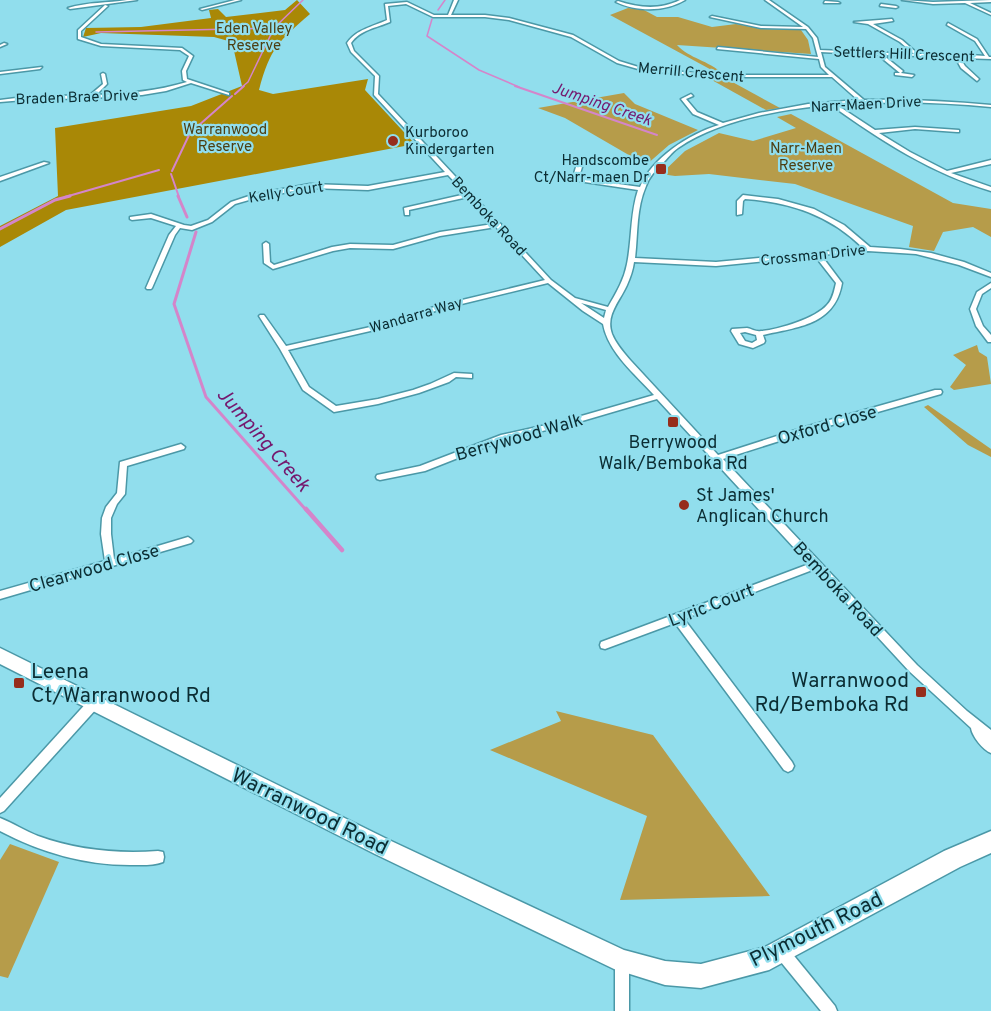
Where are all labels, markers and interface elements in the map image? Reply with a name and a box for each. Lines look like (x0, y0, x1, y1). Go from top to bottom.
park label: Eden Valley Reserve (216, 20, 292, 56)
street label: Settlers Hill Crescent (833, 44, 975, 67)
street label: Merrill Crescent (637, 59, 745, 88)
water label: Jumping Creek (549, 78, 655, 132)
street label: Braden Brae Drive (15, 87, 139, 110)
street label: Narr-Maen Drive (810, 93, 922, 118)
park label: Warranwood Reserve (183, 121, 267, 157)
place label: Kurboroo Kindergarten (405, 124, 494, 160)
marker: Kurboroo Kindergarten (386, 134, 400, 148)
park label: Narr-Maen Reserve (770, 140, 842, 176)
place label: Handscombe Ct/Narr-maen Dr (534, 152, 649, 188)
marker: Handscombe Ct/Narr-maen Dr (654, 162, 668, 176)
street label: Bemboka Road (446, 173, 530, 261)
street label: Kelly Court (248, 178, 325, 209)
street label: Crossman Drive (760, 242, 867, 271)
street label: Wandarra Way (368, 294, 465, 339)
water label: Jumping Creek (210, 383, 316, 499)
street label: Oxford Close (775, 401, 880, 452)
street label: Berrywood Walk (453, 409, 586, 468)
marker: Berrywood Walk/Bemboka Rd (666, 415, 680, 429)
place label: Berrywood Walk/Bemboka Rd (598, 432, 748, 476)
place label: St James' Anglican Church (696, 485, 829, 529)
marker: St James' Anglican Church (677, 498, 691, 512)
street label: Bemboka Road (787, 538, 887, 642)
street label: Clearwood Close (27, 540, 162, 599)
street label: Lyric Court (665, 580, 758, 633)
place label: Leena Ct/Warranwood Rd (31, 659, 211, 710)
place label: Warranwood Rd/Bemboka Rd (755, 668, 909, 719)
marker: Leena Ct/Warranwood Rd (12, 676, 26, 690)
marker: Warranwood Rd/Bemboka Rd (914, 685, 928, 699)
street label: Warranwood Road (226, 763, 392, 862)
street label: Plymouth Road (746, 887, 888, 974)

